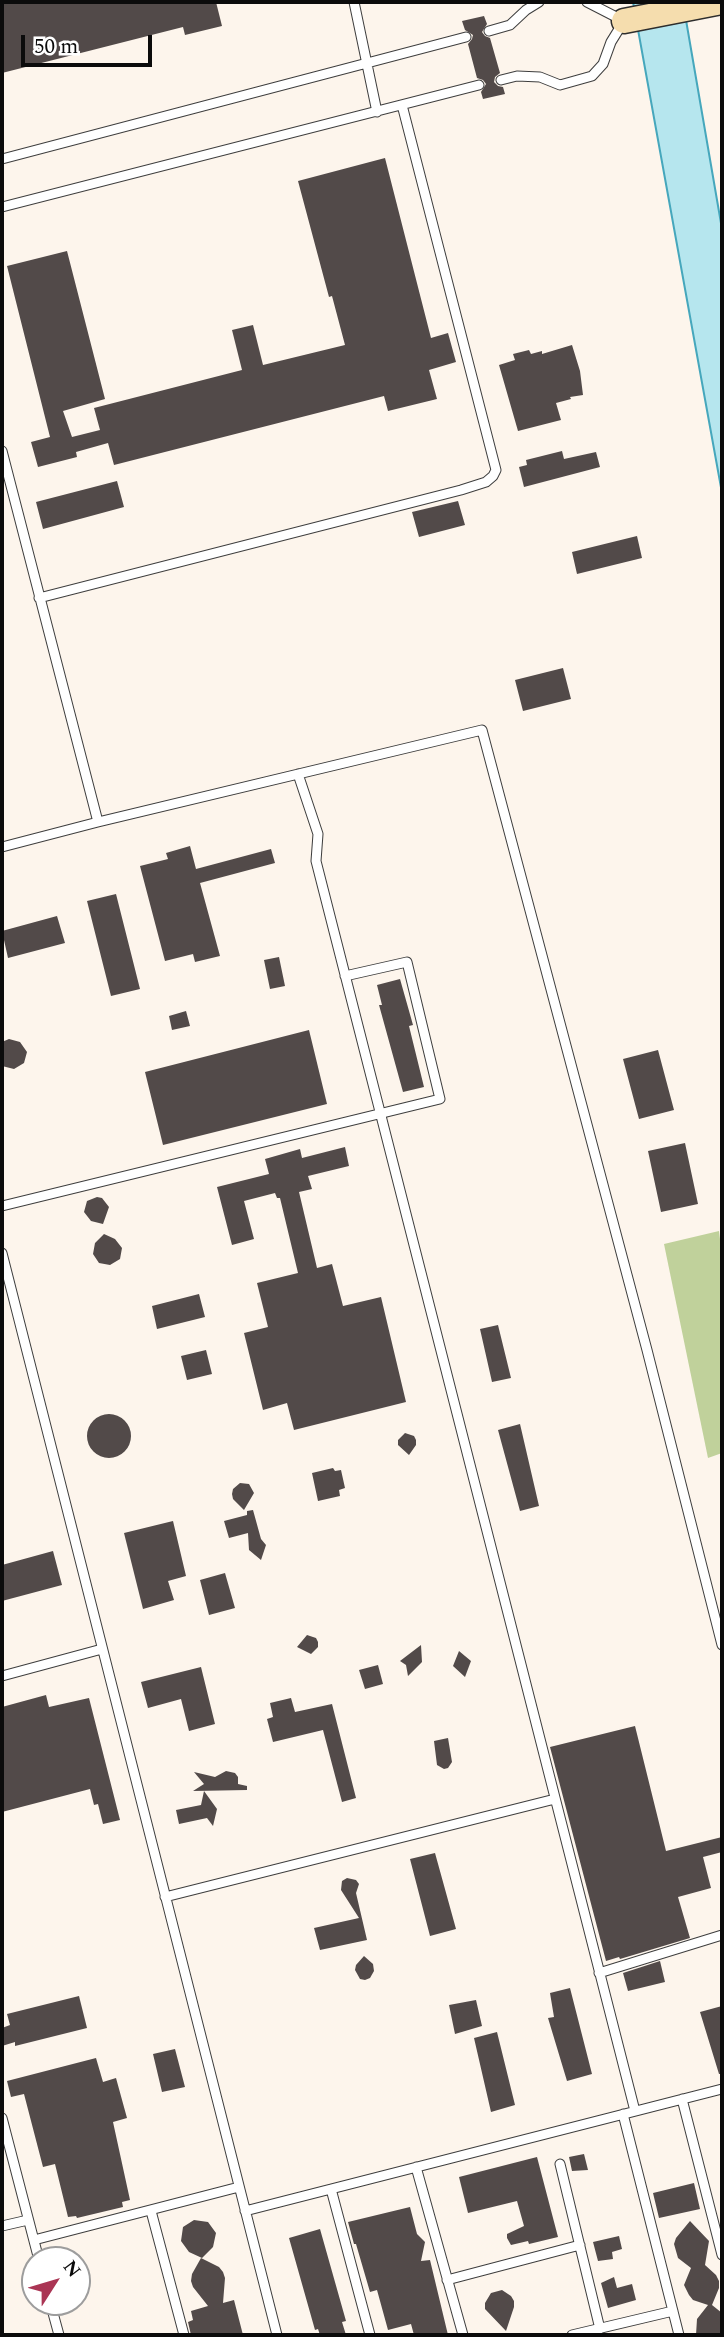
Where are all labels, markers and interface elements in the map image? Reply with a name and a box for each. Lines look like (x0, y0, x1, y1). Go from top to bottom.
scale bar (24, 21, 156, 65)
text: 50 m (34, 31, 78, 63)
north arrow (21, 2246, 91, 2316)
text: N (55, 2254, 88, 2284)

